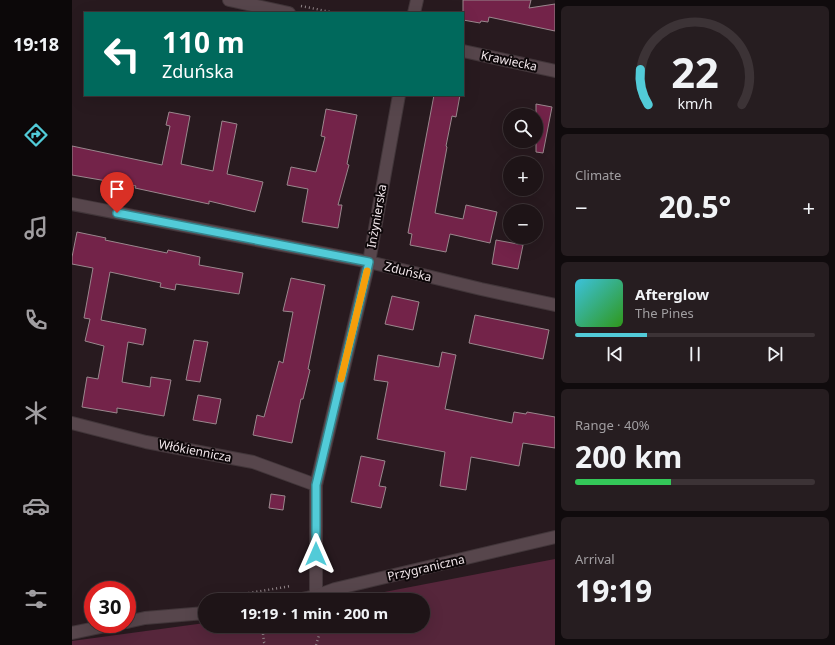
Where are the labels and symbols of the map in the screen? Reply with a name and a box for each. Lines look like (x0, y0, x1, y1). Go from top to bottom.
street label: Krawiecka (479, 46, 539, 75)
pin (100, 172, 134, 213)
street label: Inżynierska (363, 183, 390, 249)
street label: Zduńska (383, 257, 433, 286)
street label: Włókiennicza (157, 435, 233, 466)
position arrow (295, 533, 337, 575)
street label: Przygraniczna (386, 550, 466, 585)
speed limit sign: 30 (84, 581, 136, 633)

